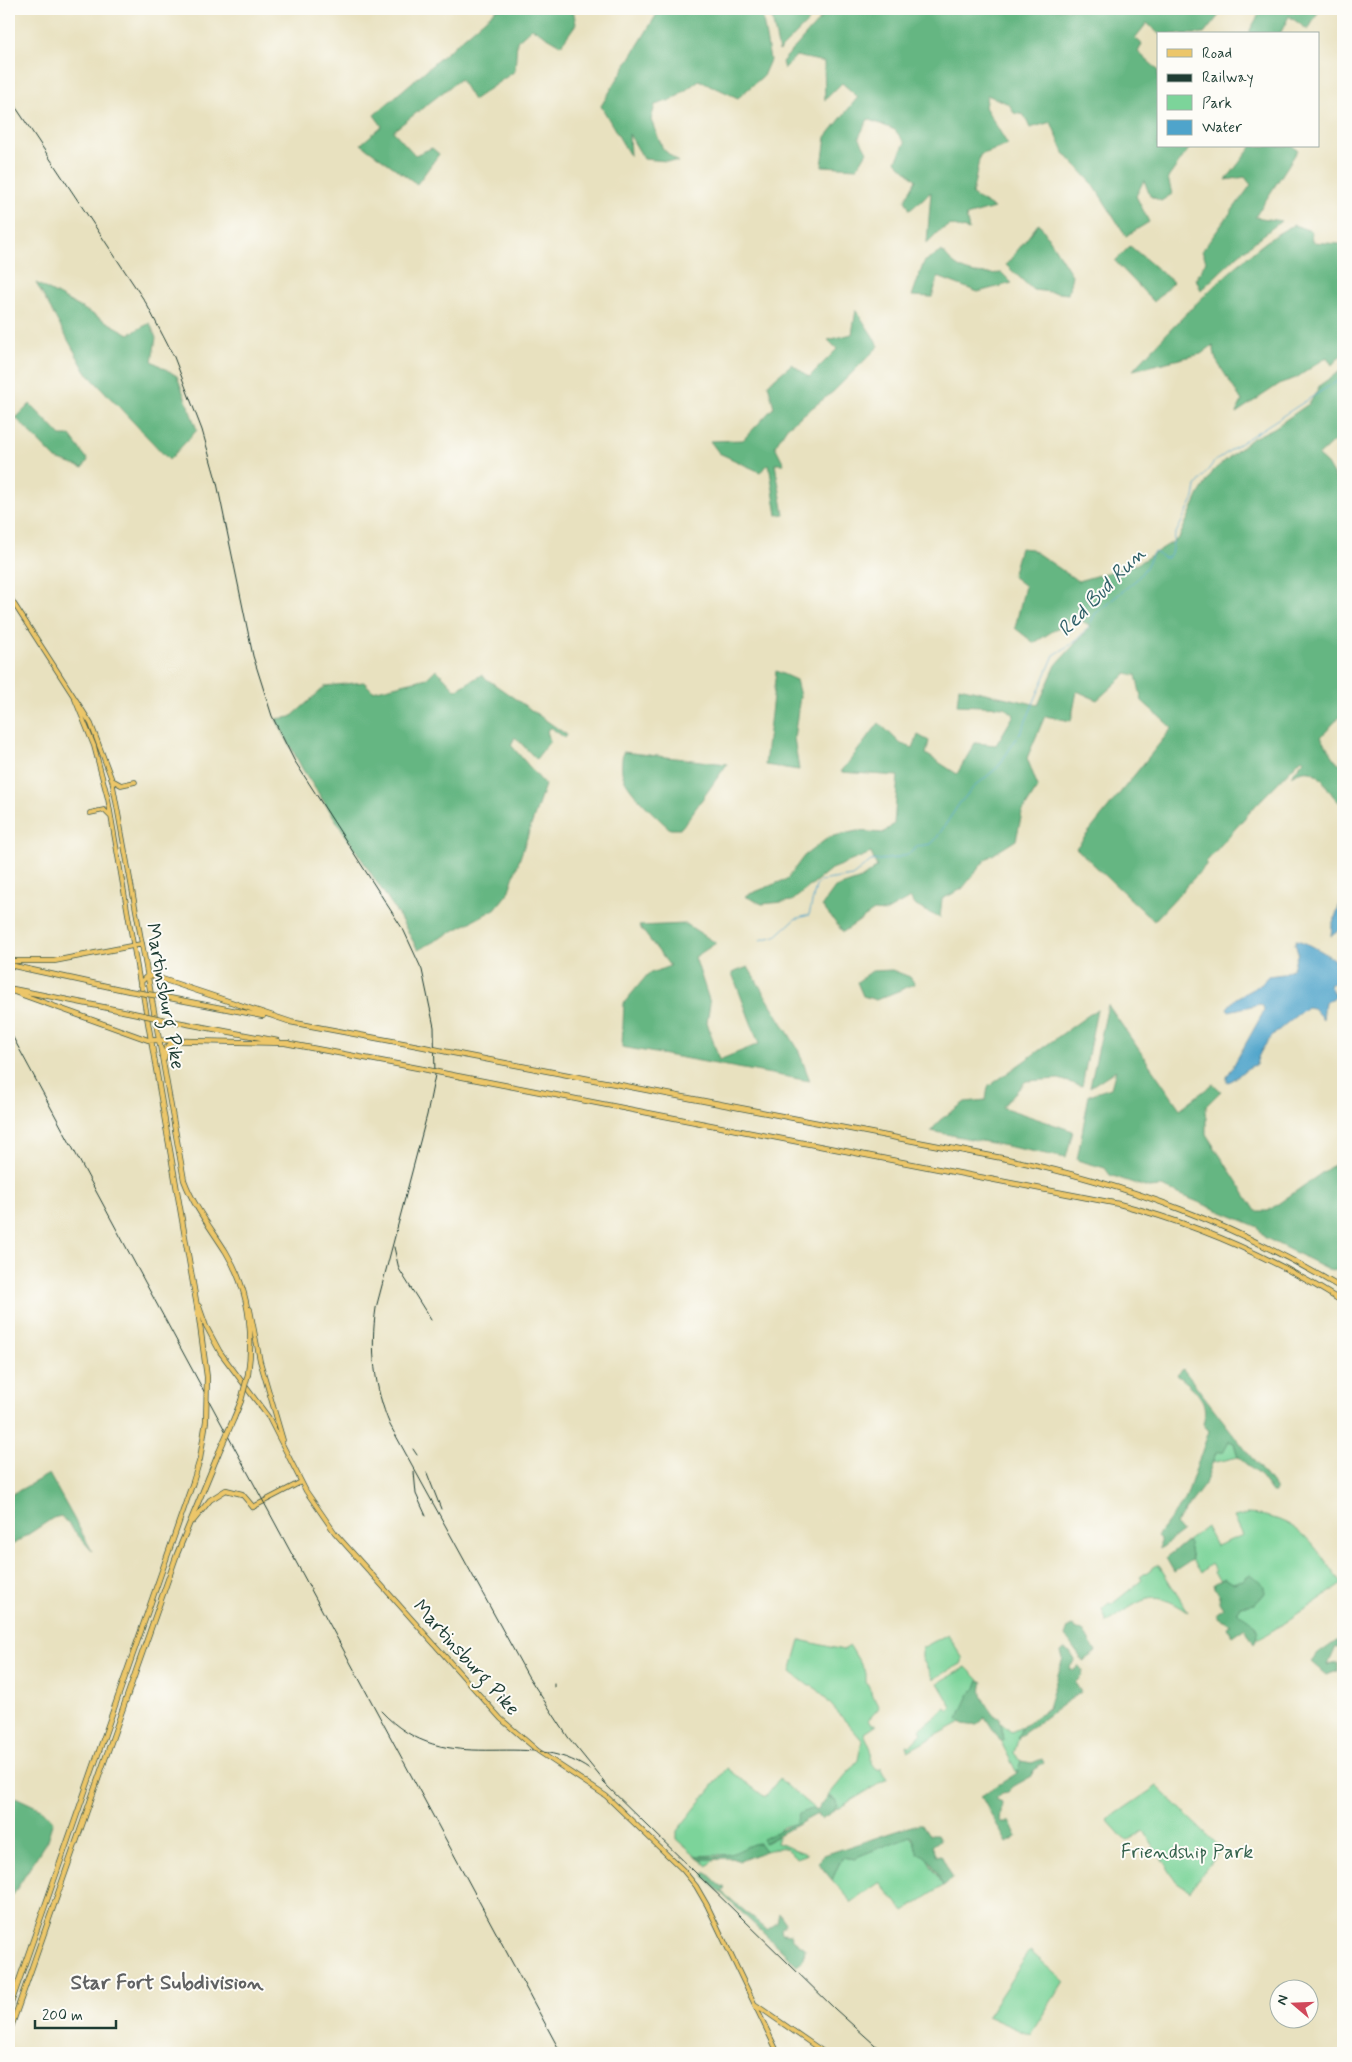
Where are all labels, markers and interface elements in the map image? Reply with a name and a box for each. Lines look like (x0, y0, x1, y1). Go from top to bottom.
legend (1157, 32, 1320, 148)
text: Road (1202, 44, 1232, 64)
text: Railway (1202, 68, 1254, 88)
text: Park (1202, 94, 1232, 114)
text: Water (1202, 118, 1242, 138)
water label: Red Bud Run (1052, 540, 1152, 643)
street label: Martinsburg Pike (136, 921, 191, 1072)
street label: Martinsburg Pike (405, 1594, 525, 1723)
park label: Friendship Park (1121, 1839, 1253, 1866)
district label: Star Fort Subdivision (71, 1969, 264, 1997)
north arrow (1270, 1980, 1320, 2030)
text: N (1273, 1993, 1293, 2007)
scale bar (35, 1997, 116, 2029)
text: 200 m (42, 2006, 83, 2026)

